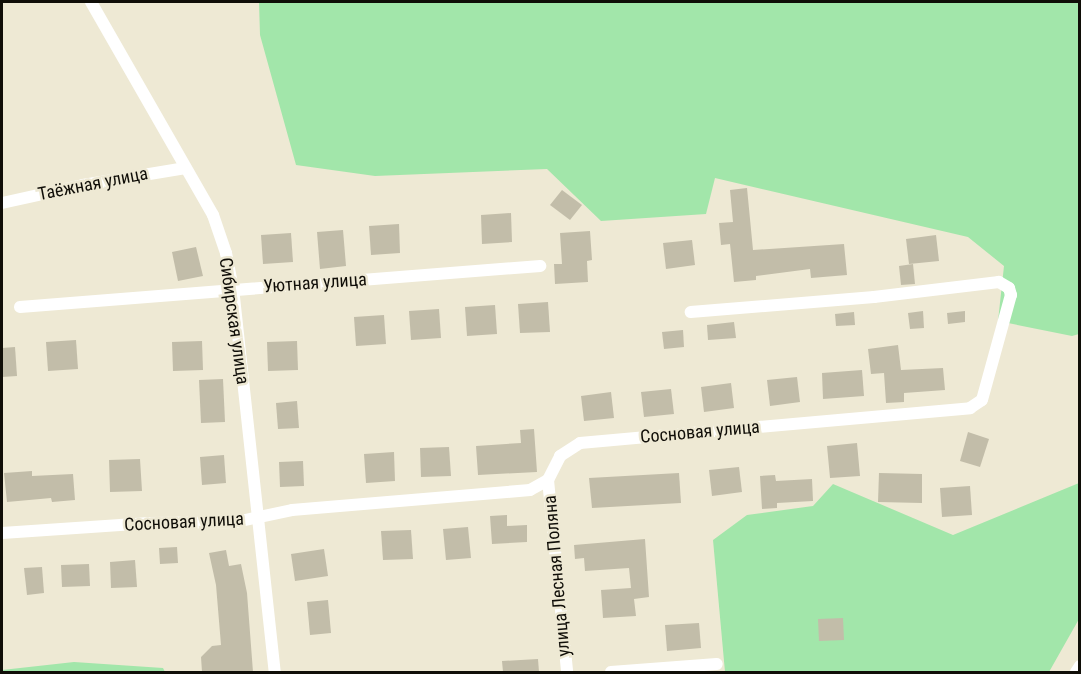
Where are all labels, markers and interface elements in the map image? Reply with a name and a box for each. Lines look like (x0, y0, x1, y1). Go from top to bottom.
street label: Таёжная улица (36, 163, 150, 205)
street label: Сибирская улица (214, 256, 254, 386)
street label: Уютная улица (263, 269, 367, 297)
street label: Сосновая улица (639, 416, 761, 448)
street label: улица Лесная Поляна (539, 494, 575, 658)
street label: Сосновая улица (124, 508, 244, 536)

